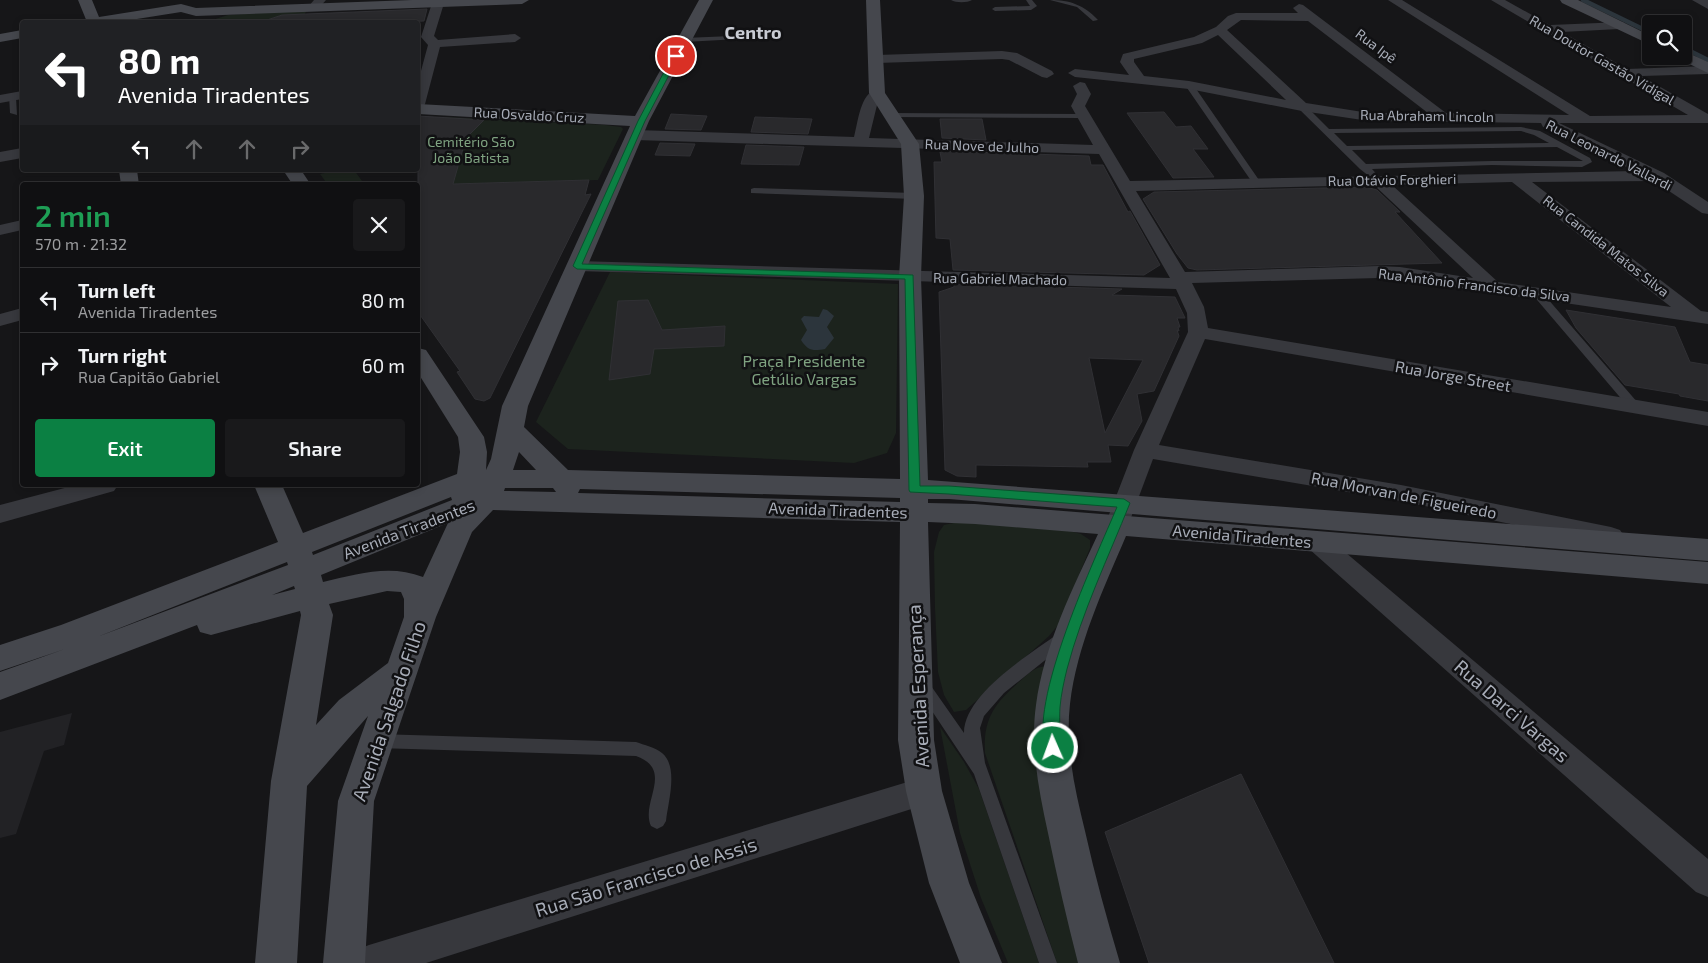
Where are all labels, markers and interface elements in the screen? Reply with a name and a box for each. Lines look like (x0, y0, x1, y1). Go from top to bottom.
street label: Rua Doutor Gastão Vidigal (1527, 11, 1679, 109)
map controls (1642, 15, 1692, 65)
button: search (1642, 15, 1692, 65)
district label: Centro (724, 21, 782, 43)
street label: Rua Ipê (1353, 25, 1400, 66)
pin (655, 35, 697, 77)
text: 80 m (118, 39, 200, 81)
icon: left (35, 40, 100, 105)
icon: arrive (662, 42, 690, 70)
text: Avenida Tiradentes (118, 81, 310, 107)
street label: Rua Osvaldo Cruz (473, 103, 585, 126)
street label: Rua Abraham Lincoln (1360, 106, 1494, 125)
street label: Rua Leonardo Vallardi (1543, 115, 1675, 194)
park label: Cemitério São João Batista (427, 133, 515, 166)
icon: left (127, 135, 155, 163)
icon: ahead (180, 135, 208, 163)
icon: ahead (233, 135, 261, 163)
icon: right (286, 135, 314, 163)
street label: Rua Nove de Julho (924, 135, 1040, 156)
street label: Rua Otávio Forghieri (1328, 170, 1456, 189)
street label: Rua Candida Matos Silva (1540, 191, 1673, 300)
text: 2 min (35, 197, 111, 233)
button: close (353, 199, 405, 251)
text: 570 m · 21:32 (35, 234, 127, 253)
street label: Rua Antônio Francisco da Silva (1377, 264, 1571, 305)
street label: Rua Gabriel Machado (933, 269, 1067, 288)
text: Turn left (78, 279, 155, 302)
icon: left (35, 286, 63, 314)
text: 80 m (361, 289, 405, 312)
text: Avenida Tiradentes (78, 302, 217, 321)
text: Turn right (78, 344, 166, 367)
icon: right (35, 351, 63, 379)
park label: Praça Presidente Getúlio Vargas (743, 351, 865, 388)
text: 60 m (362, 354, 405, 377)
street label: Rua Jorge Street (1394, 356, 1513, 395)
text: Rua Capitão Gabriel (78, 367, 220, 386)
button: Exit (35, 419, 215, 477)
button: Share (225, 419, 405, 477)
street label: Rua Morvan de Figueiredo (1310, 467, 1498, 522)
street label: Avenida Tiradentes (340, 495, 477, 562)
street label: Avenida Tiradentes (768, 498, 908, 521)
street label: Avenida Tiradentes (1172, 520, 1312, 551)
street label: Avenida Esperança (902, 604, 934, 768)
street label: Avenida Salgado Filho (347, 618, 430, 804)
street label: Rua Darci Vargas (1450, 654, 1575, 767)
position arrow (1026, 721, 1078, 773)
street label: Rua São Francisco de Assis (532, 832, 759, 921)

